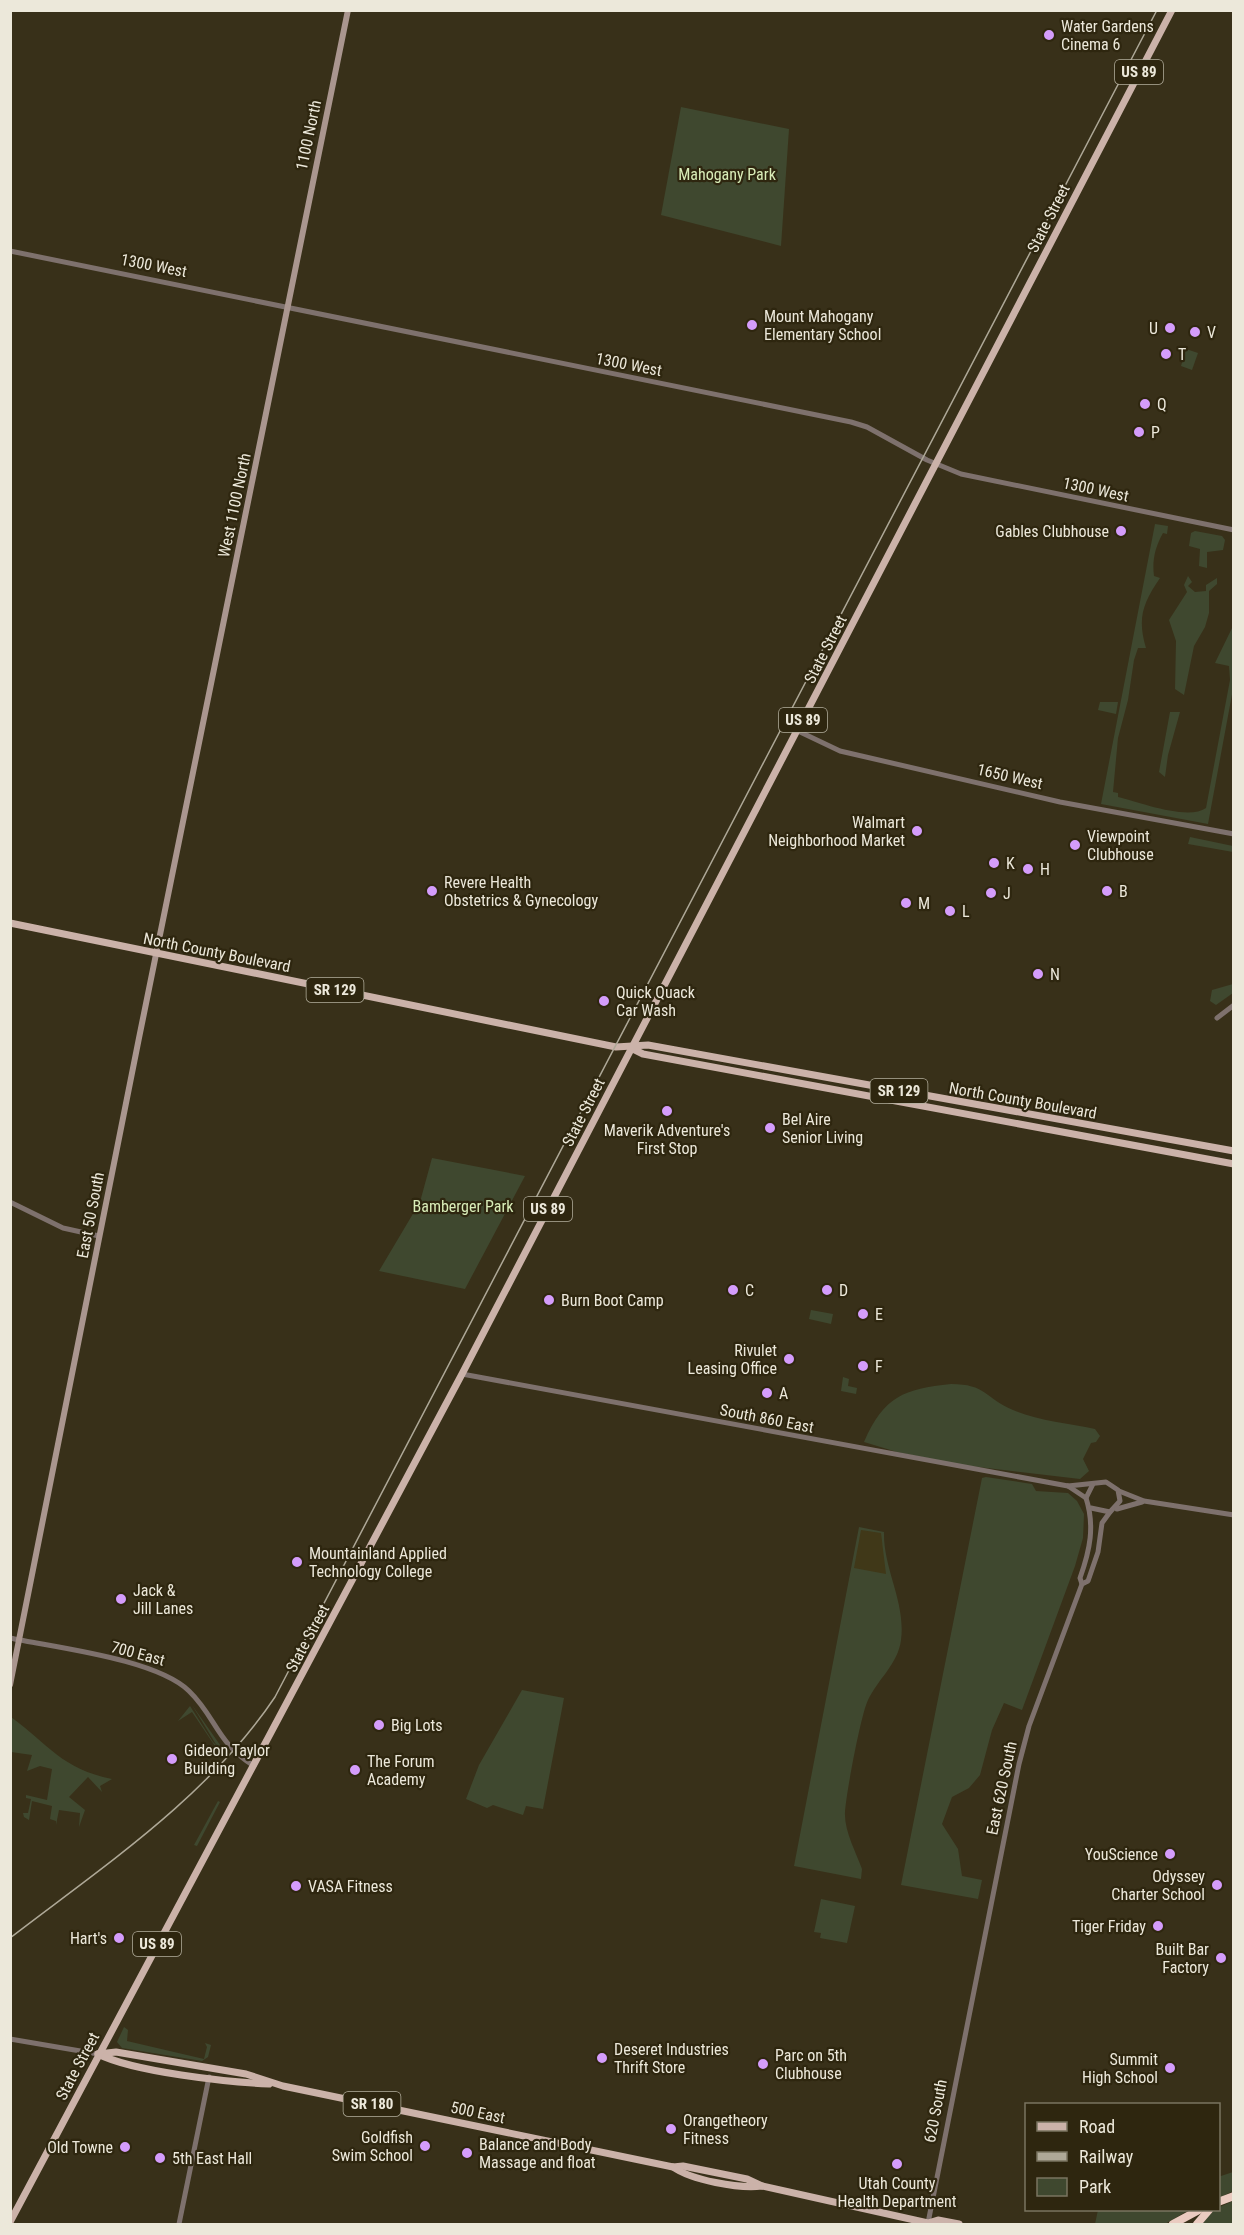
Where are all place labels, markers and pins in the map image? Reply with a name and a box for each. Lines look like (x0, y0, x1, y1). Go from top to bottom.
place label: Water Gardens Cinema 6 (1061, 17, 1154, 54)
marker: Water Gardens Cinema 6 (1042, 28, 1056, 42)
place label: Mount Mahogany Elementary School (764, 307, 881, 344)
marker: Mount Mahogany Elementary School (745, 318, 759, 332)
place label: U (1149, 319, 1158, 338)
marker: U (1163, 321, 1177, 335)
place label: V (1207, 323, 1216, 342)
marker: V (1188, 325, 1202, 339)
place label: T (1178, 345, 1186, 364)
marker: T (1159, 347, 1173, 361)
place label: Q (1157, 395, 1167, 414)
marker: Q (1138, 397, 1152, 411)
place label: P (1151, 423, 1160, 442)
marker: P (1132, 425, 1146, 439)
place label: Gables Clubhouse (995, 522, 1109, 541)
marker: Gables Clubhouse (1114, 524, 1128, 538)
place label: Walmart Neighborhood Market (768, 813, 905, 850)
marker: Walmart Neighborhood Market (910, 824, 924, 838)
place label: Viewpoint Clubhouse (1087, 827, 1154, 864)
marker: Viewpoint Clubhouse (1068, 838, 1082, 852)
place label: K (1006, 854, 1015, 873)
marker: K (987, 856, 1001, 870)
place label: H (1040, 860, 1050, 879)
marker: H (1021, 862, 1035, 876)
place label: Revere Health Obstetrics & Gynecology (444, 873, 598, 910)
place label: B (1119, 882, 1128, 901)
marker: Revere Health Obstetrics & Gynecology (425, 884, 439, 898)
place label: J (1003, 884, 1011, 903)
marker: B (1100, 884, 1114, 898)
marker: J (984, 886, 998, 900)
place label: M (918, 894, 930, 913)
marker: M (899, 896, 913, 910)
place label: L (962, 902, 970, 921)
marker: L (943, 904, 957, 918)
place label: N (1050, 965, 1060, 984)
marker: N (1031, 967, 1045, 981)
place label: Quick Quack Car Wash (616, 983, 696, 1020)
marker: Quick Quack Car Wash (597, 994, 611, 1008)
marker: Maverik Adventure's First Stop (660, 1104, 674, 1118)
place label: Bel Aire Senior Living (782, 1110, 863, 1147)
place label: Maverik Adventure's First Stop (604, 1121, 730, 1158)
marker: Bel Aire Senior Living (763, 1121, 777, 1135)
place label: C (745, 1281, 754, 1300)
place label: D (839, 1281, 848, 1300)
marker: C (726, 1283, 740, 1297)
marker: D (820, 1283, 834, 1297)
place label: Burn Boot Camp (561, 1291, 664, 1310)
marker: Burn Boot Camp (542, 1293, 556, 1307)
place label: E (875, 1305, 883, 1324)
marker: E (856, 1307, 870, 1321)
place label: Rivulet Leasing Office (688, 1341, 777, 1378)
marker: Rivulet Leasing Office (782, 1352, 796, 1366)
place label: F (875, 1357, 883, 1376)
marker: F (856, 1359, 870, 1373)
place label: A (779, 1384, 788, 1403)
marker: A (760, 1386, 774, 1400)
place label: Mountainland Applied Technology College (309, 1544, 447, 1581)
marker: Mountainland Applied Technology College (290, 1555, 304, 1569)
place label: Jack & Jill Lanes (133, 1581, 193, 1618)
marker: Jack & Jill Lanes (114, 1592, 128, 1606)
place label: Big Lots (391, 1716, 443, 1735)
marker: Big Lots (372, 1718, 386, 1732)
place label: Gideon Taylor Building (184, 1741, 270, 1778)
marker: Gideon Taylor Building (165, 1752, 179, 1766)
place label: The Forum Academy (367, 1752, 434, 1789)
marker: The Forum Academy (348, 1763, 362, 1777)
place label: YouScience (1085, 1845, 1158, 1864)
marker: YouScience (1163, 1847, 1177, 1861)
place label: Odyssey Charter School (1111, 1867, 1205, 1904)
place label: VASA Fitness (308, 1877, 393, 1896)
marker: Odyssey Charter School (1210, 1878, 1224, 1892)
marker: VASA Fitness (289, 1879, 303, 1893)
place label: Tiger Friday (1072, 1917, 1146, 1936)
marker: Tiger Friday (1151, 1919, 1165, 1933)
place label: Hart's (70, 1929, 107, 1948)
marker: Hart's (112, 1931, 126, 1945)
place label: Built Bar Factory (1156, 1940, 1209, 1977)
marker: Built Bar Factory (1214, 1951, 1228, 1965)
place label: Deseret Industries Thrift Store (614, 2040, 729, 2077)
place label: Parc on 5th Clubhouse (775, 2046, 847, 2083)
place label: Summit High School (1082, 2050, 1158, 2087)
marker: Deseret Industries Thrift Store (595, 2051, 609, 2065)
marker: Parc on 5th Clubhouse (756, 2057, 770, 2071)
marker: Summit High School (1163, 2061, 1177, 2075)
place label: Orangetheory Fitness (683, 2111, 768, 2148)
marker: Orangetheory Fitness (664, 2122, 678, 2136)
place label: Goldfish Swim School (332, 2128, 413, 2165)
place label: Balance and Body Massage and float (479, 2135, 596, 2172)
place label: Old Towne (47, 2138, 113, 2157)
marker: Goldfish Swim School (418, 2139, 432, 2153)
marker: Old Towne (118, 2140, 132, 2154)
marker: Balance and Body Massage and float (460, 2146, 474, 2160)
place label: 5th East Hall (172, 2149, 252, 2168)
marker: 5th East Hall (153, 2151, 167, 2165)
marker: Utah County Health Department (890, 2157, 904, 2171)
place label: Utah County Health Department (837, 2174, 957, 2211)

